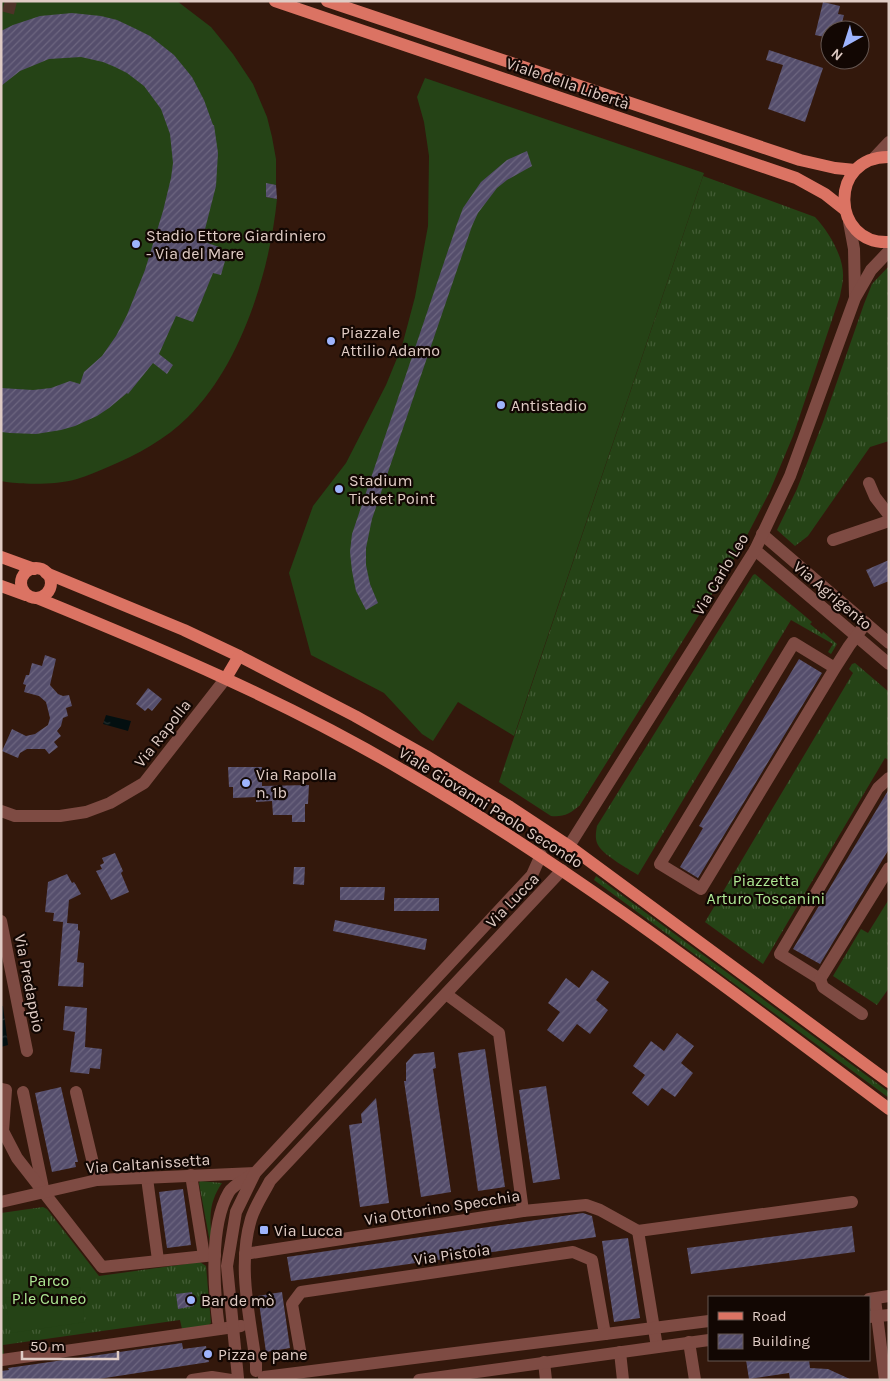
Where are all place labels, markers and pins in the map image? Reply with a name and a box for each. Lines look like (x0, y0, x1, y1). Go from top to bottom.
place label: Stadio Ettore Giardiniero - Via del Mare (146, 226, 326, 263)
marker: Stadio Ettore Giardiniero - Via del Mare (130, 238, 142, 250)
place label: Piazzale Attilio Adamo (341, 323, 440, 360)
marker: Piazzale Attilio Adamo (325, 335, 337, 347)
place label: Antistadio (511, 396, 587, 415)
marker: Antistadio (495, 399, 507, 411)
place label: Stadium Ticket Point (349, 471, 435, 508)
marker: Stadium Ticket Point (333, 483, 345, 495)
place label: Via Rapolla n. 1b (256, 765, 337, 802)
marker: Via Rapolla n. 1b (240, 777, 252, 789)
place label: Via Lucca (274, 1221, 343, 1240)
marker: Via Lucca (258, 1224, 270, 1236)
place label: Bar de mò (201, 1291, 275, 1310)
marker: Bar de mò (185, 1294, 197, 1306)
place label: Pizza e pane (218, 1345, 307, 1364)
marker: Pizza e pane (202, 1348, 214, 1360)

